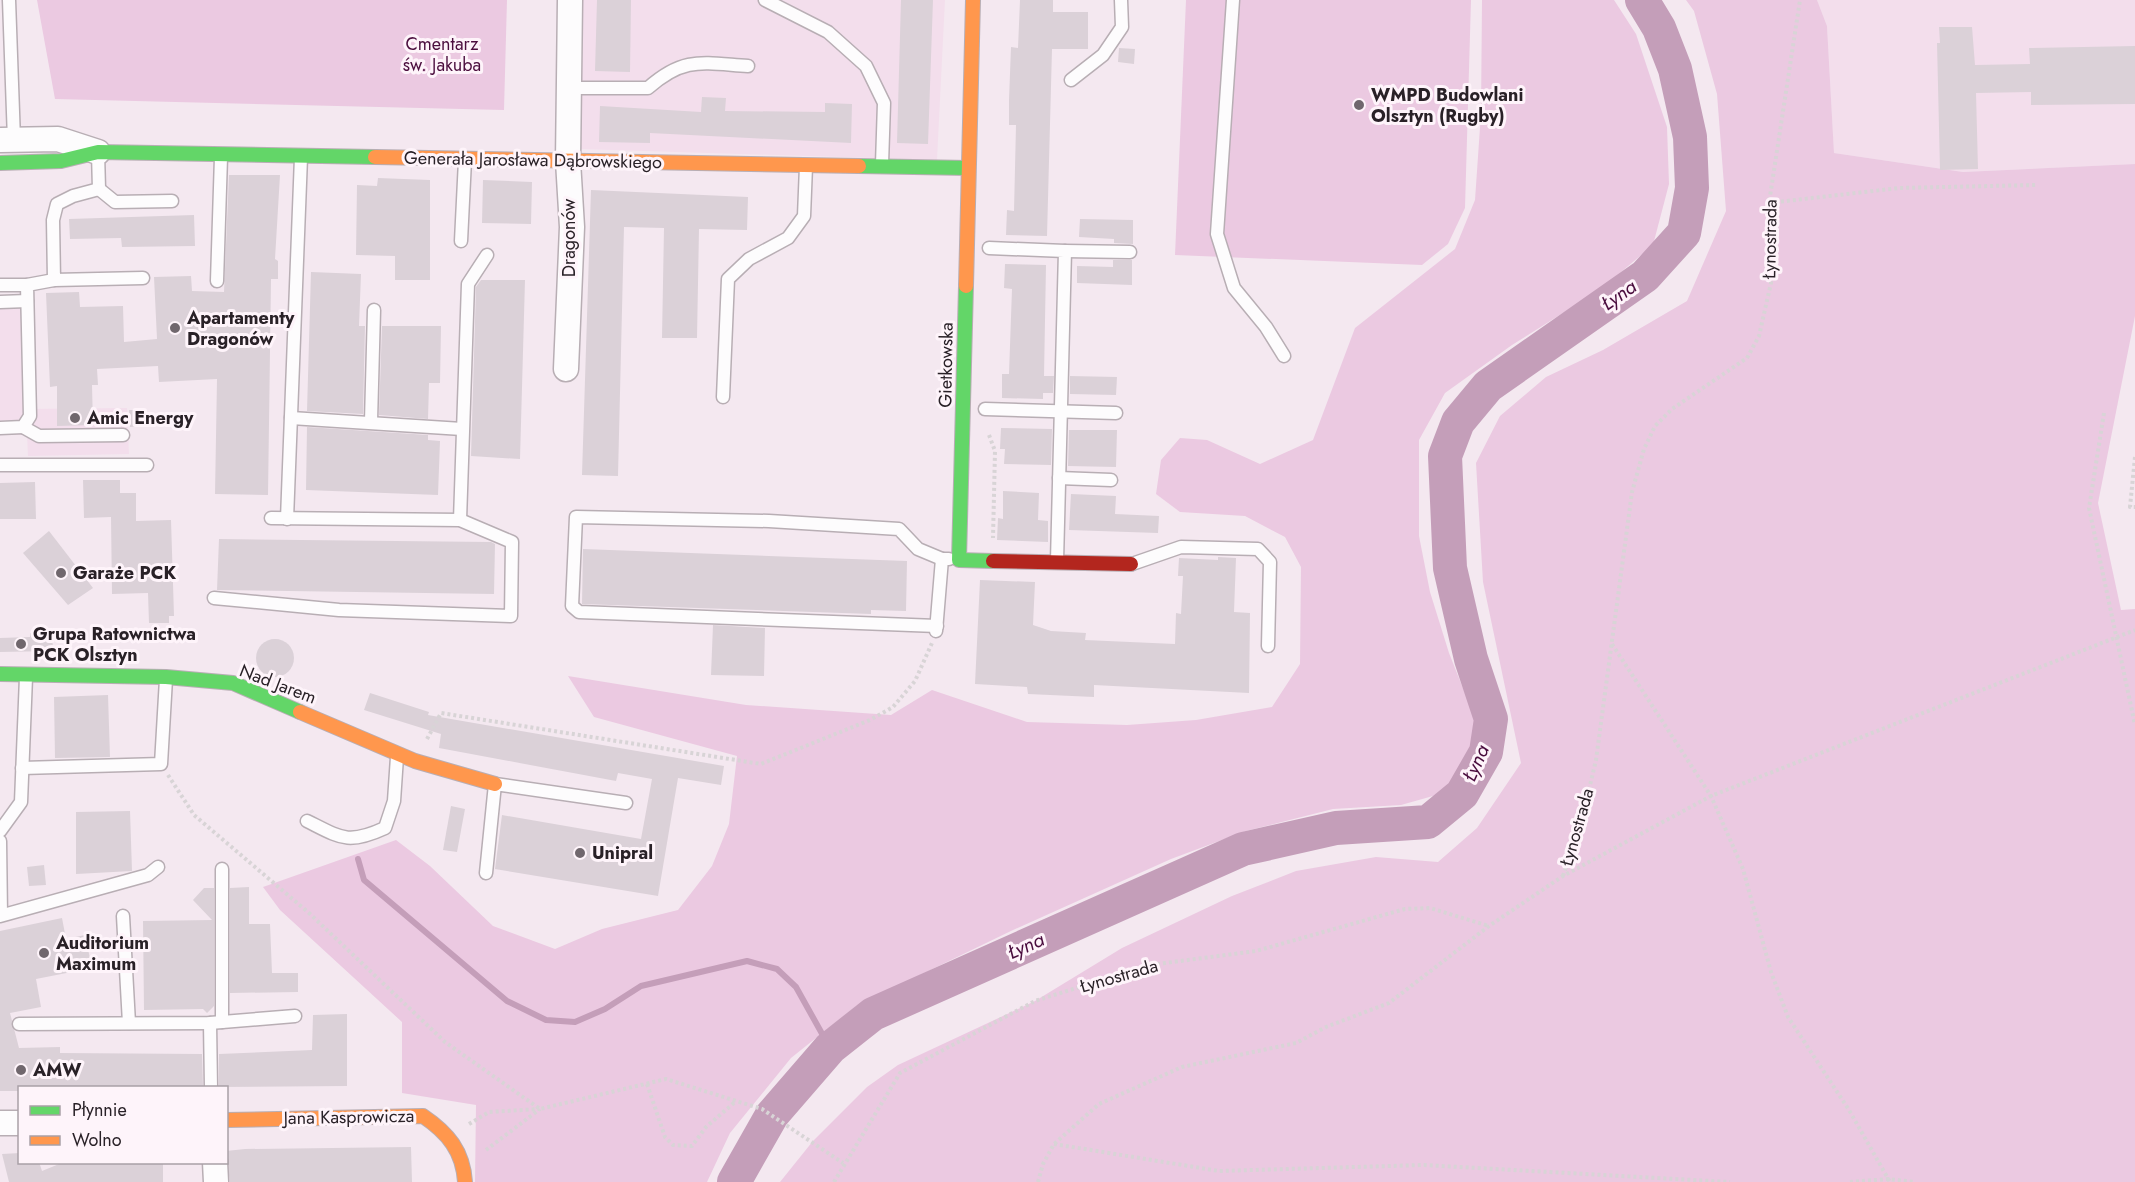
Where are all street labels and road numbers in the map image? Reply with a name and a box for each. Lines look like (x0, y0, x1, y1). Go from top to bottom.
street label: Generała Jarosława Dąbrowskiego (404, 145, 662, 175)
street label: Dragonów (556, 198, 582, 277)
street label: Łynostrada (1756, 199, 1784, 280)
street label: Gietkowska (932, 322, 960, 408)
street label: Nad Jarem (236, 657, 320, 711)
street label: Łynostrada (1553, 785, 1600, 870)
street label: Łynostrada (1076, 953, 1161, 1000)
street label: Jana Kasprowicza (281, 1103, 415, 1131)

